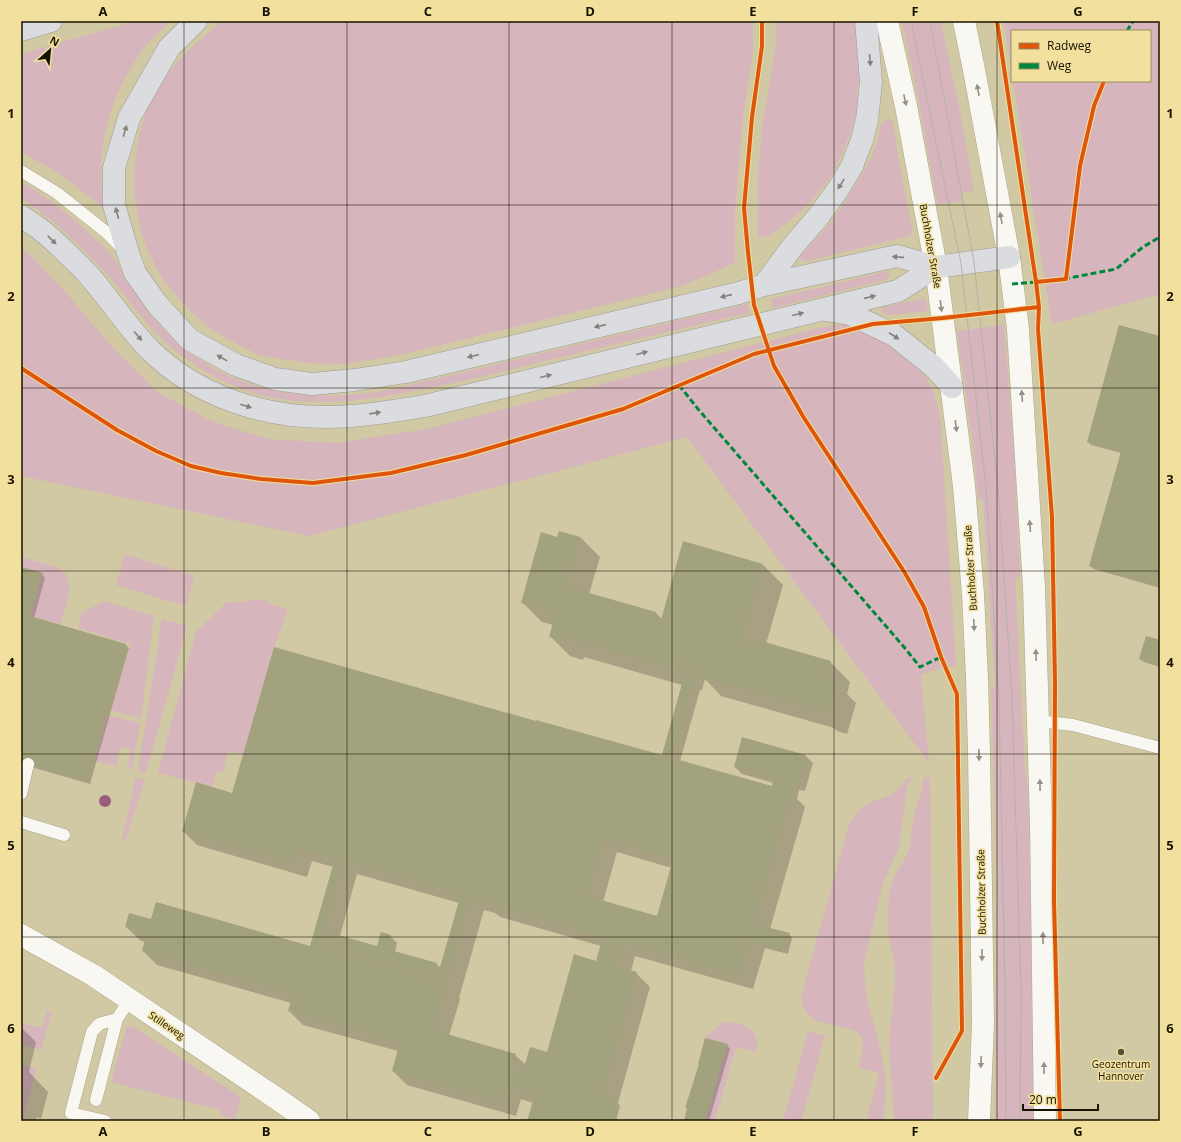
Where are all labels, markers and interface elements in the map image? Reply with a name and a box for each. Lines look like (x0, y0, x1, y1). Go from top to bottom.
text: A (99, 2, 108, 20)
text: B (262, 2, 271, 20)
text: C (424, 2, 432, 20)
text: D (585, 2, 595, 20)
text: E (749, 2, 757, 20)
text: F (911, 2, 919, 20)
text: G (1073, 2, 1083, 20)
north arrow (30, 30, 70, 70)
legend (1011, 30, 1151, 82)
text: N (47, 32, 62, 49)
text: Radweg (1047, 37, 1091, 54)
one-way arrow (866, 54, 873, 66)
text: Weg (1047, 57, 1072, 74)
one-way arrow (975, 84, 981, 96)
one-way arrow (902, 94, 908, 106)
text: 1 (7, 104, 15, 122)
text: 1 (1166, 104, 1174, 122)
one-way arrow (122, 124, 128, 136)
one-way arrow (838, 178, 845, 190)
street label: Buchholzer Straße (917, 203, 945, 290)
one-way arrow (113, 207, 119, 219)
one-way arrow (998, 212, 1004, 224)
one-way arrow (47, 235, 57, 245)
one-way arrow (892, 254, 905, 261)
text: 2 (7, 287, 15, 305)
text: 2 (1166, 287, 1174, 305)
one-way arrow (720, 293, 732, 299)
one-way arrow (865, 294, 877, 300)
one-way arrow (938, 299, 944, 312)
one-way arrow (791, 311, 804, 317)
one-way arrow (594, 323, 606, 329)
one-way arrow (134, 331, 143, 342)
one-way arrow (888, 332, 900, 339)
one-way arrow (636, 349, 649, 355)
one-way arrow (216, 354, 228, 361)
one-way arrow (467, 354, 480, 360)
one-way arrow (540, 373, 552, 379)
one-way arrow (1019, 390, 1026, 402)
one-way arrow (240, 403, 252, 409)
one-way arrow (369, 410, 381, 416)
one-way arrow (953, 420, 960, 432)
text: 3 (7, 470, 15, 488)
text: 3 (1166, 470, 1174, 488)
one-way arrow (1027, 520, 1034, 532)
street label: Buchholzer Straße (960, 524, 980, 611)
one-way arrow (971, 619, 978, 631)
one-way arrow (1033, 649, 1040, 661)
text: 4 (7, 653, 15, 671)
text: 4 (1166, 653, 1174, 671)
one-way arrow (976, 749, 982, 762)
one-way arrow (1037, 778, 1043, 791)
text: 5 (7, 836, 15, 854)
text: 5 (1166, 836, 1174, 854)
street label: Buchholzer Straße (973, 849, 989, 935)
one-way arrow (1039, 932, 1046, 944)
one-way arrow (979, 949, 985, 962)
street label: Stilleweg (146, 1008, 188, 1043)
text: 6 (7, 1019, 15, 1037)
text: 6 (1166, 1019, 1174, 1037)
marker: Geozentrum Hannover (1116, 1047, 1126, 1057)
one-way arrow (978, 1056, 985, 1068)
place label: Geozentrum Hannover (1092, 1057, 1150, 1083)
one-way arrow (1041, 1061, 1047, 1074)
scale bar (1023, 1086, 1098, 1112)
text: 20 m (1029, 1091, 1057, 1108)
text: A (99, 1122, 108, 1140)
text: B (262, 1122, 271, 1140)
text: C (424, 1122, 432, 1140)
text: D (585, 1122, 595, 1140)
text: E (749, 1122, 757, 1140)
text: F (911, 1122, 919, 1140)
text: G (1073, 1122, 1083, 1140)

